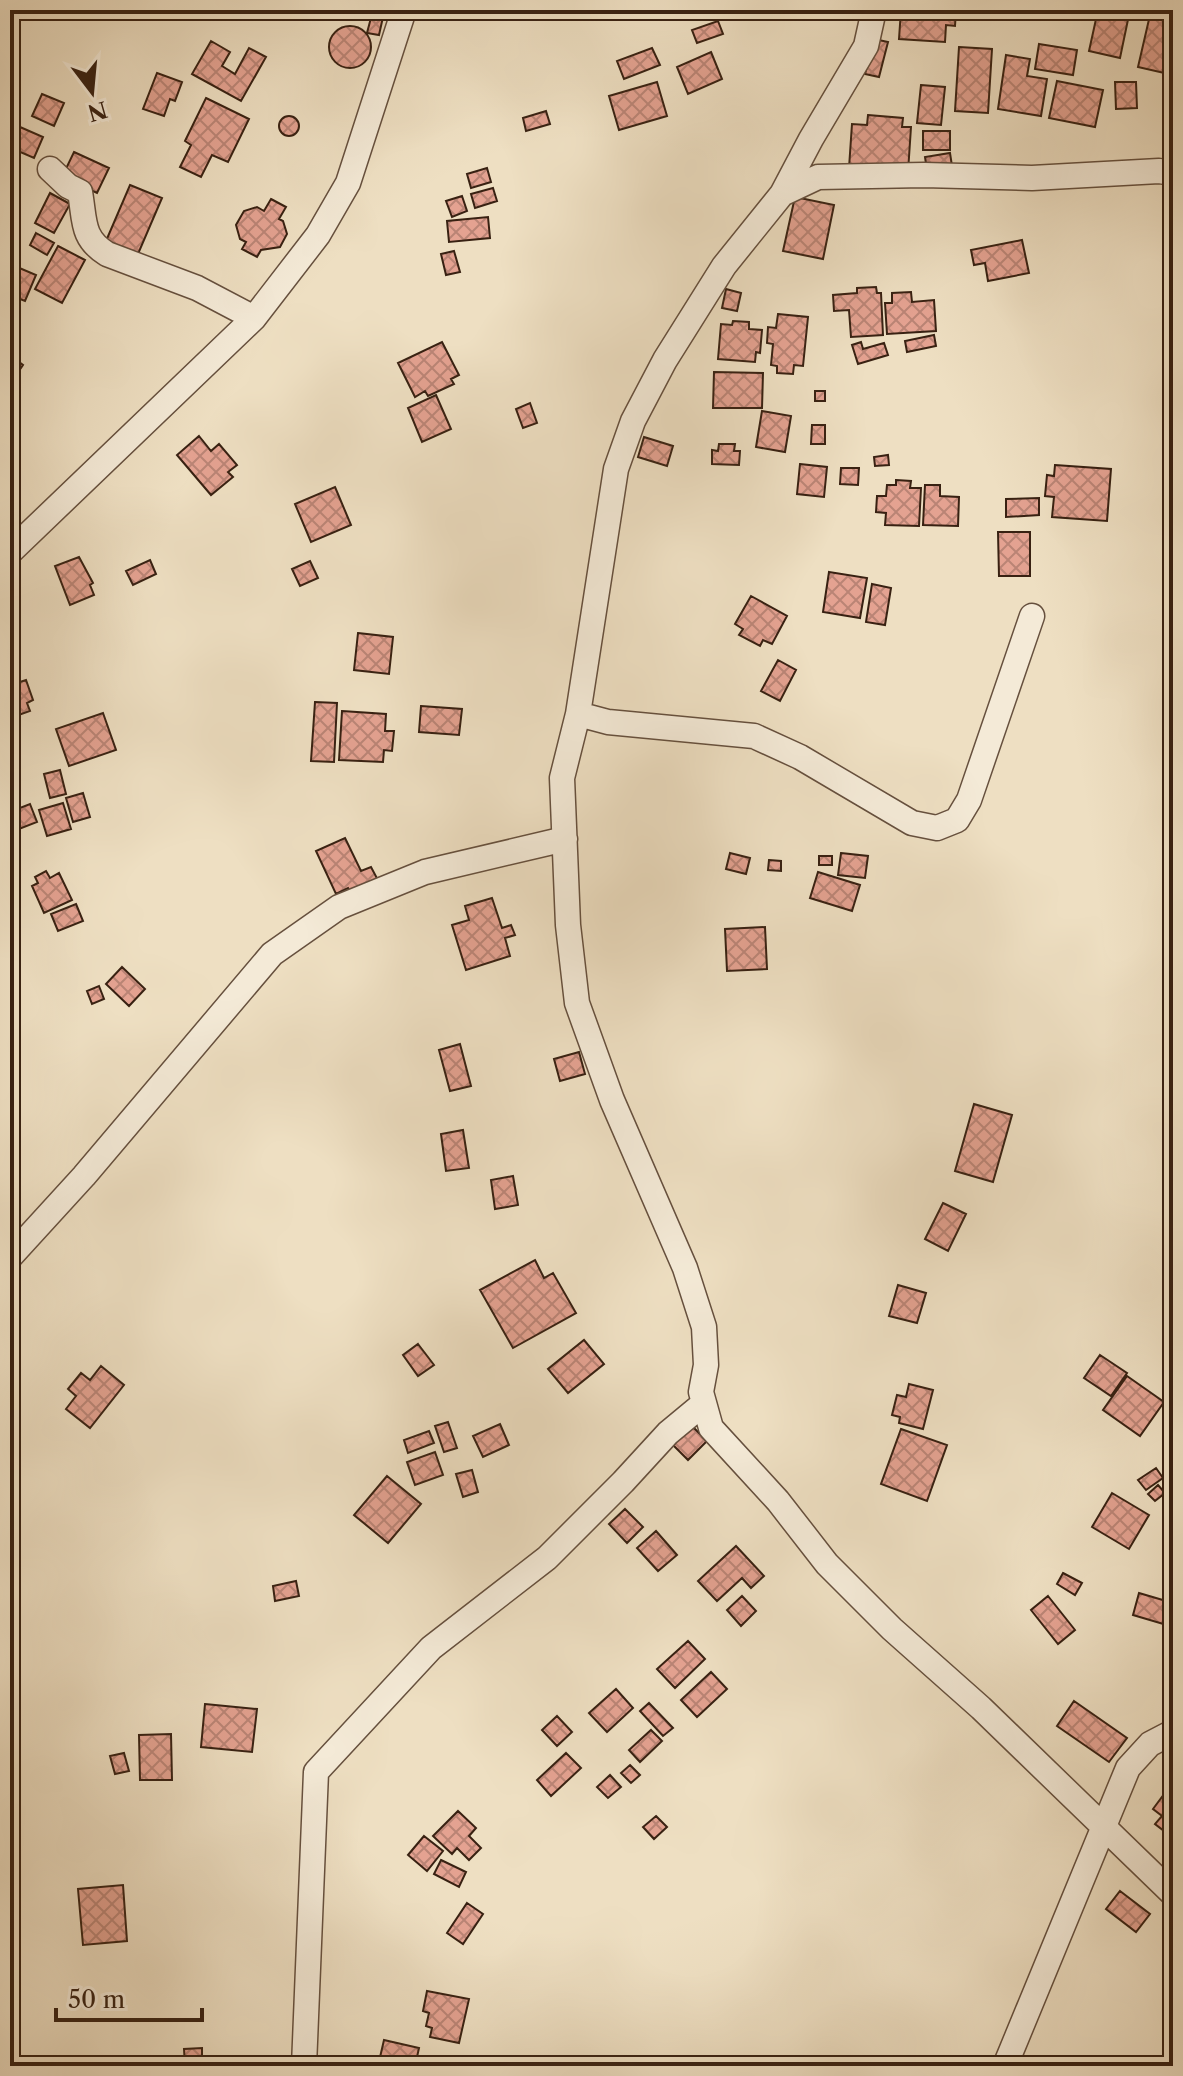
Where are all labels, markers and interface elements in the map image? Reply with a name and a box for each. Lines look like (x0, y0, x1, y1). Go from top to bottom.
north arrow (52, 52, 132, 132)
text: N (84, 95, 110, 126)
scale bar (56, 1972, 202, 2022)
text: 50 m (68, 1985, 125, 2014)

